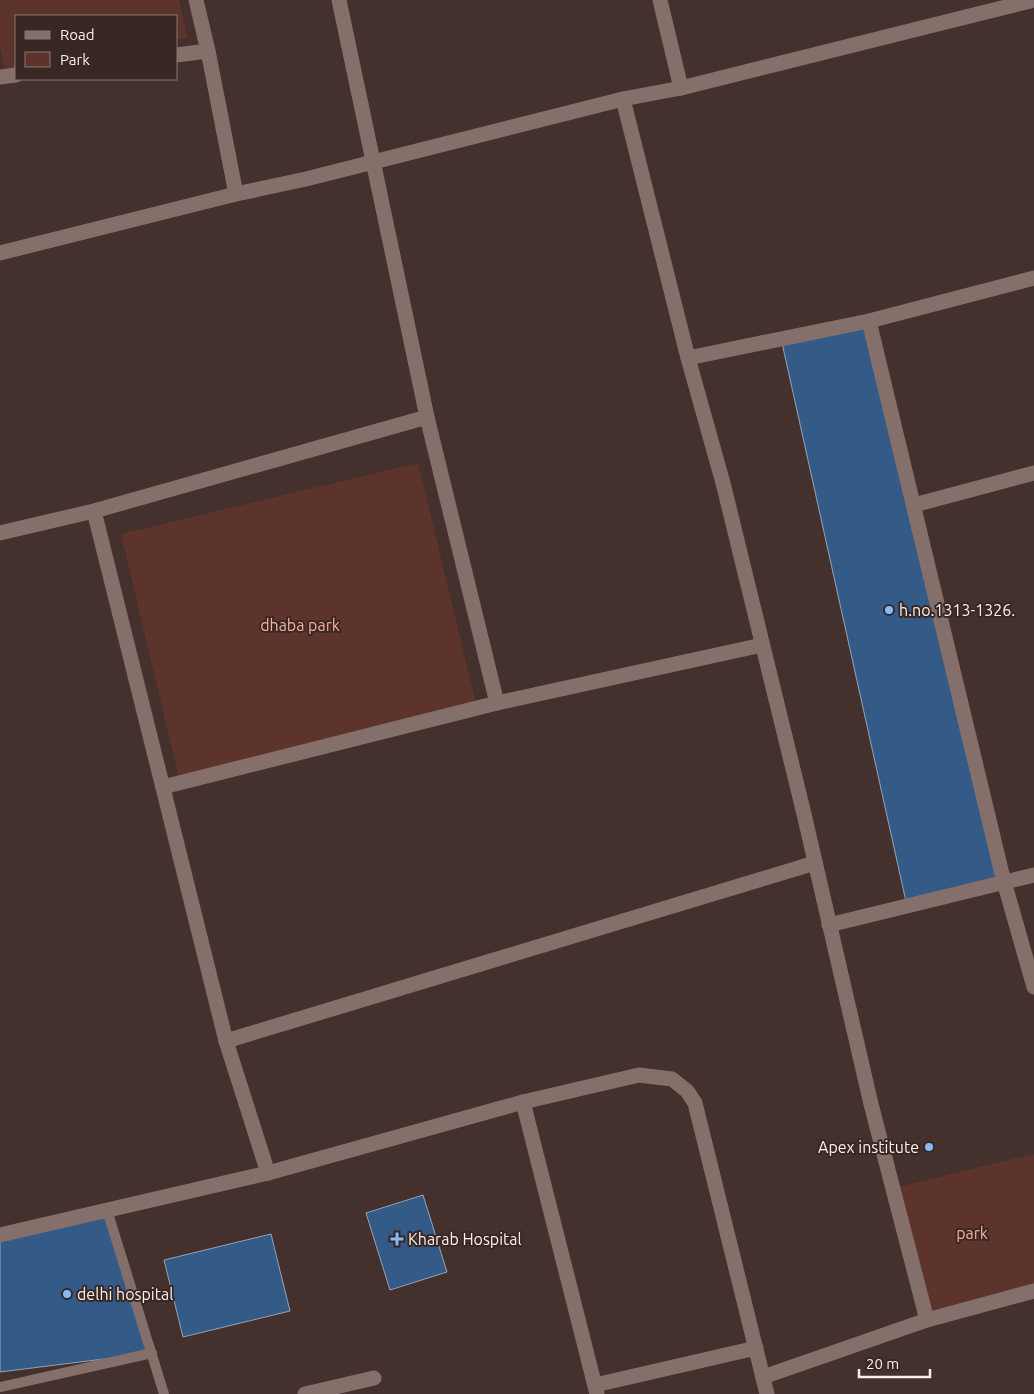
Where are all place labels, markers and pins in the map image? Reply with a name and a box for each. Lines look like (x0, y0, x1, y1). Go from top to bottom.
place label: h.no.1313-1326. (899, 601, 1015, 619)
marker: h.no.1313-1326. (883, 604, 895, 616)
place label: Apex institute (818, 1138, 919, 1156)
marker: Apex institute (923, 1141, 935, 1153)
place label: Kharab Hospital (408, 1230, 522, 1248)
marker: Kharab Hospital (390, 1232, 404, 1246)
place label: delhi hospital (77, 1285, 173, 1303)
marker: delhi hospital (61, 1288, 73, 1300)

